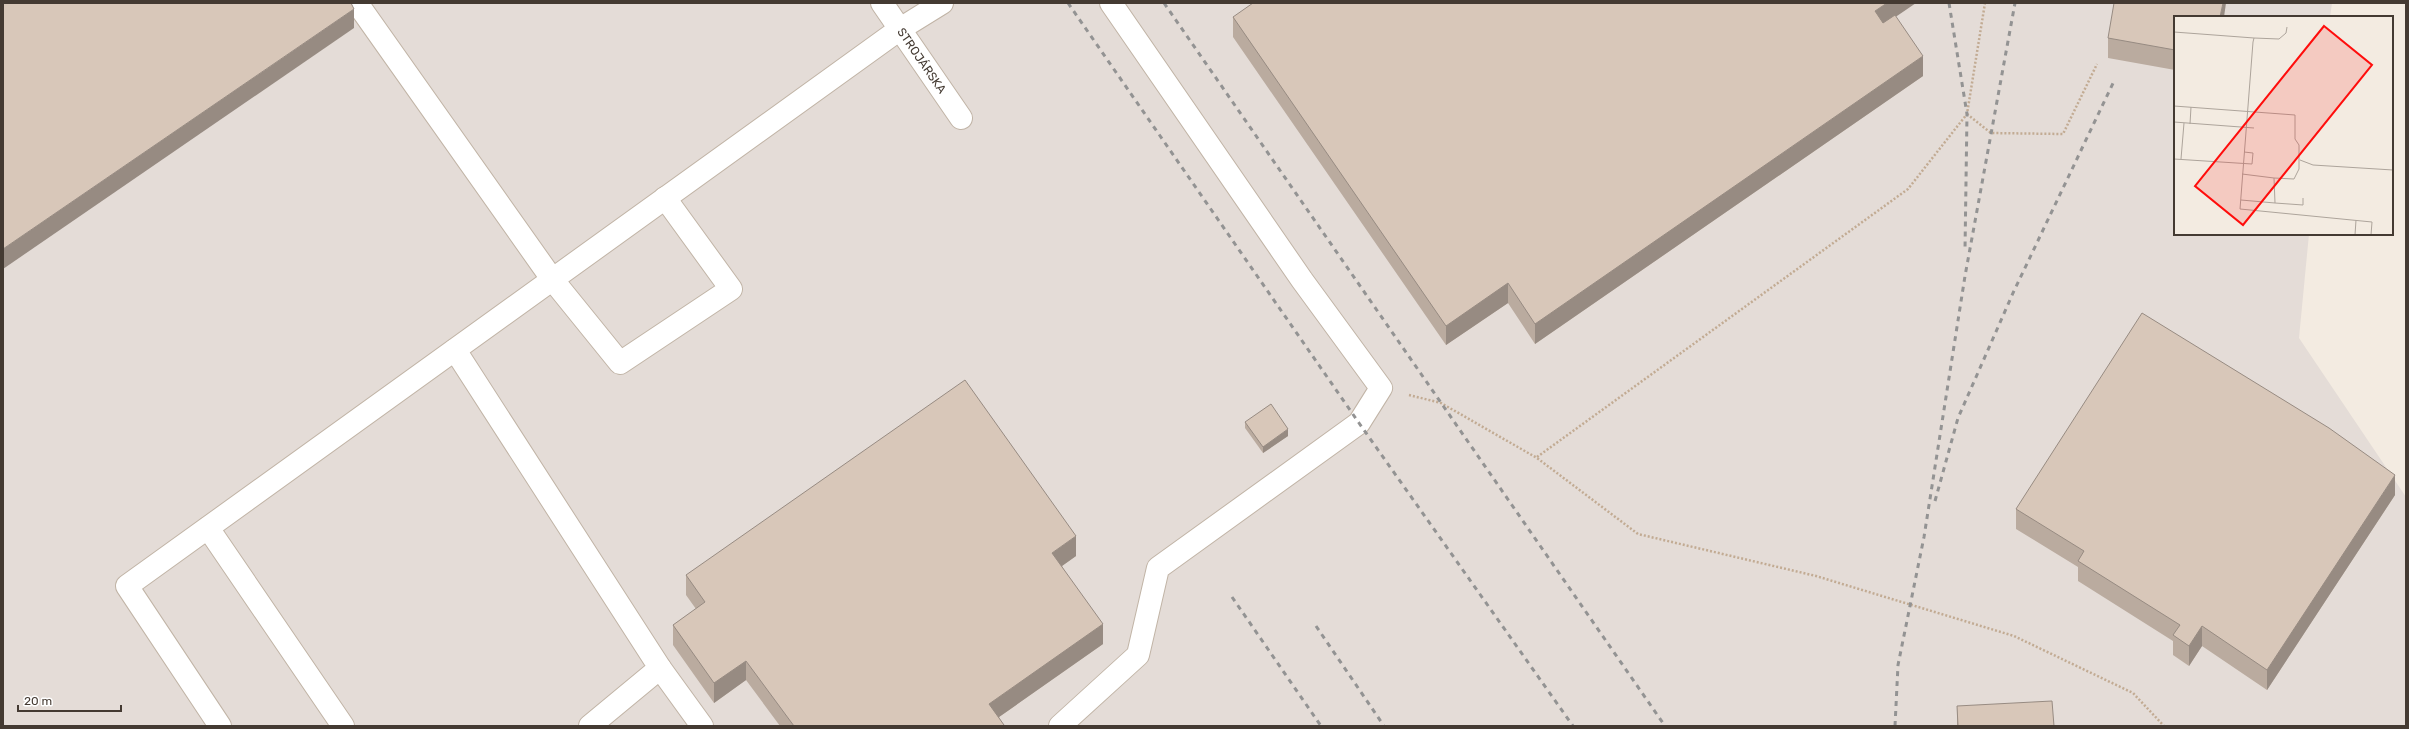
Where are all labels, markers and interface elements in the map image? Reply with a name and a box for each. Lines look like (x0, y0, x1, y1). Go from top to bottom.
inset map (2174, 16, 2393, 235)
street label: STROJÁRSKA (894, 25, 949, 96)
scale bar (18, 687, 121, 713)
text: 20 m (24, 694, 52, 708)

